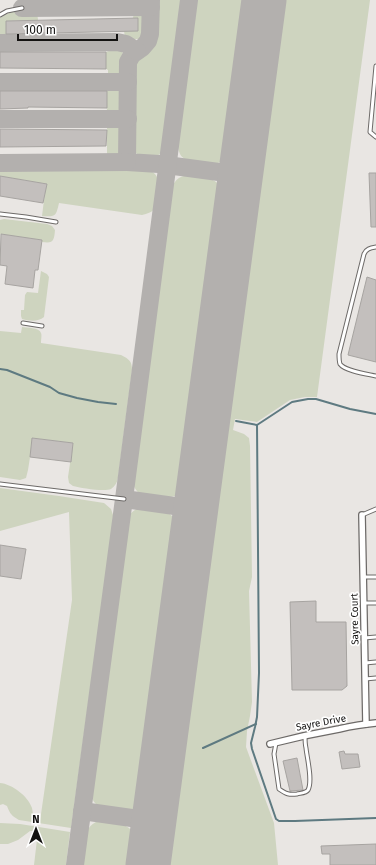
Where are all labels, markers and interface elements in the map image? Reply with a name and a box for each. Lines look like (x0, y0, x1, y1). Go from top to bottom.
scale bar (18, 16, 117, 42)
text: 100 m (24, 23, 56, 37)
street label: Sayre Court (349, 593, 361, 645)
street label: Sayre Drive (295, 712, 347, 734)
north arrow (16, 809, 56, 849)
text: N (32, 813, 40, 826)

